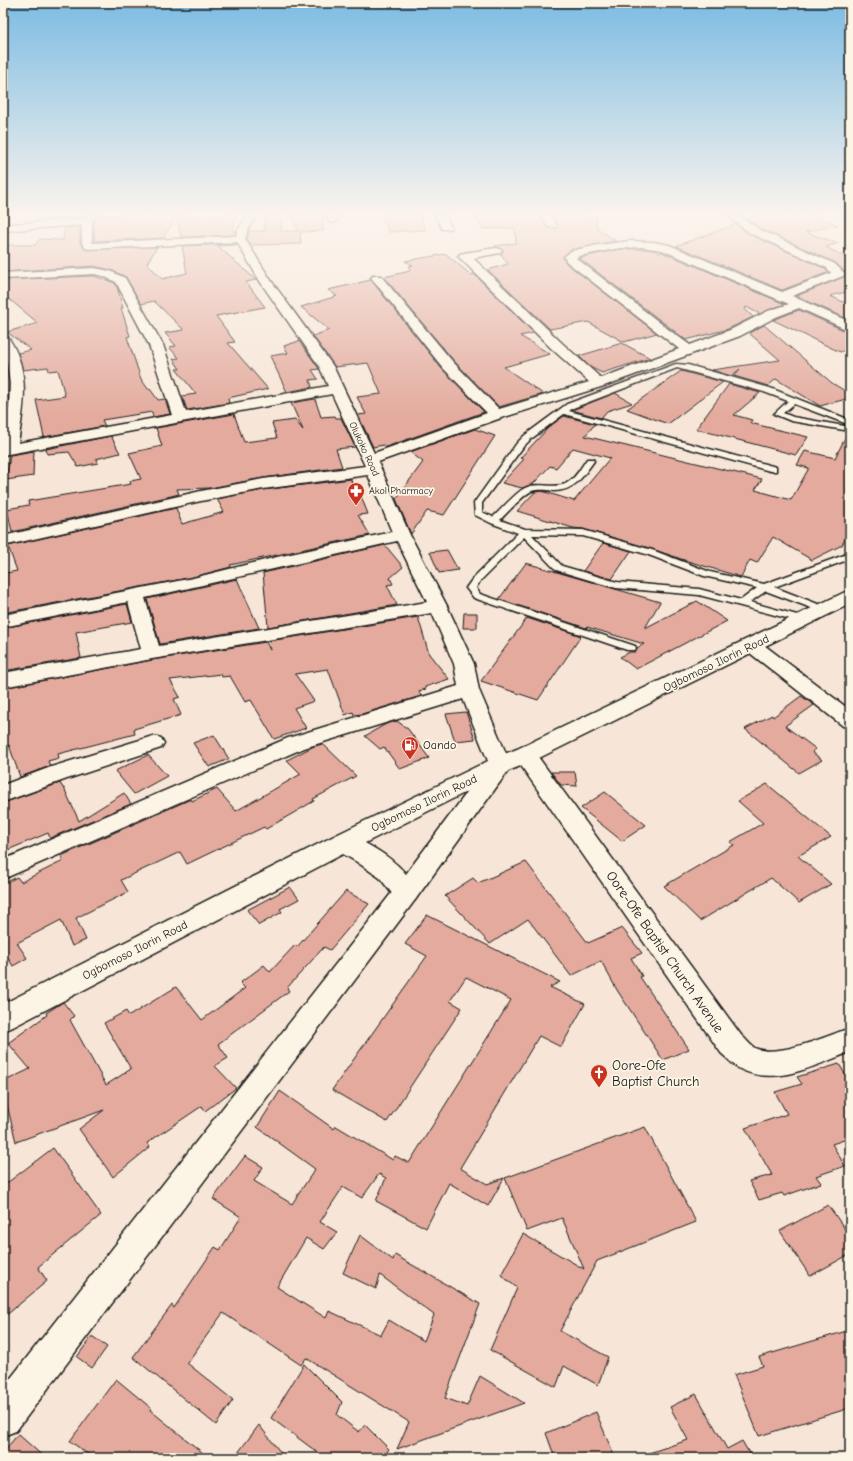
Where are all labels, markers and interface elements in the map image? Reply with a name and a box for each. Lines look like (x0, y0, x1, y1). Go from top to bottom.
street label: Olukoko Road (346, 420, 382, 478)
pharmacy icon: Akol Pharmacy (346, 481, 366, 506)
place label: Akol Pharmacy (369, 485, 434, 497)
street label: Ogbomoso Ilorin Road (661, 631, 771, 695)
fuel station icon: Oando (400, 735, 420, 760)
place label: Oando (423, 738, 456, 752)
street label: Ogbomoso Ilorin Road (369, 771, 479, 835)
street label: Oore-Ofe Baptist Church Avenue (603, 868, 727, 1036)
street label: Ogbomoso Ilorin Road (80, 917, 190, 983)
place label: Oore-Ofe Baptist Church (612, 1057, 700, 1090)
church icon: Oore-Ofe Baptist Church (589, 1063, 609, 1088)

